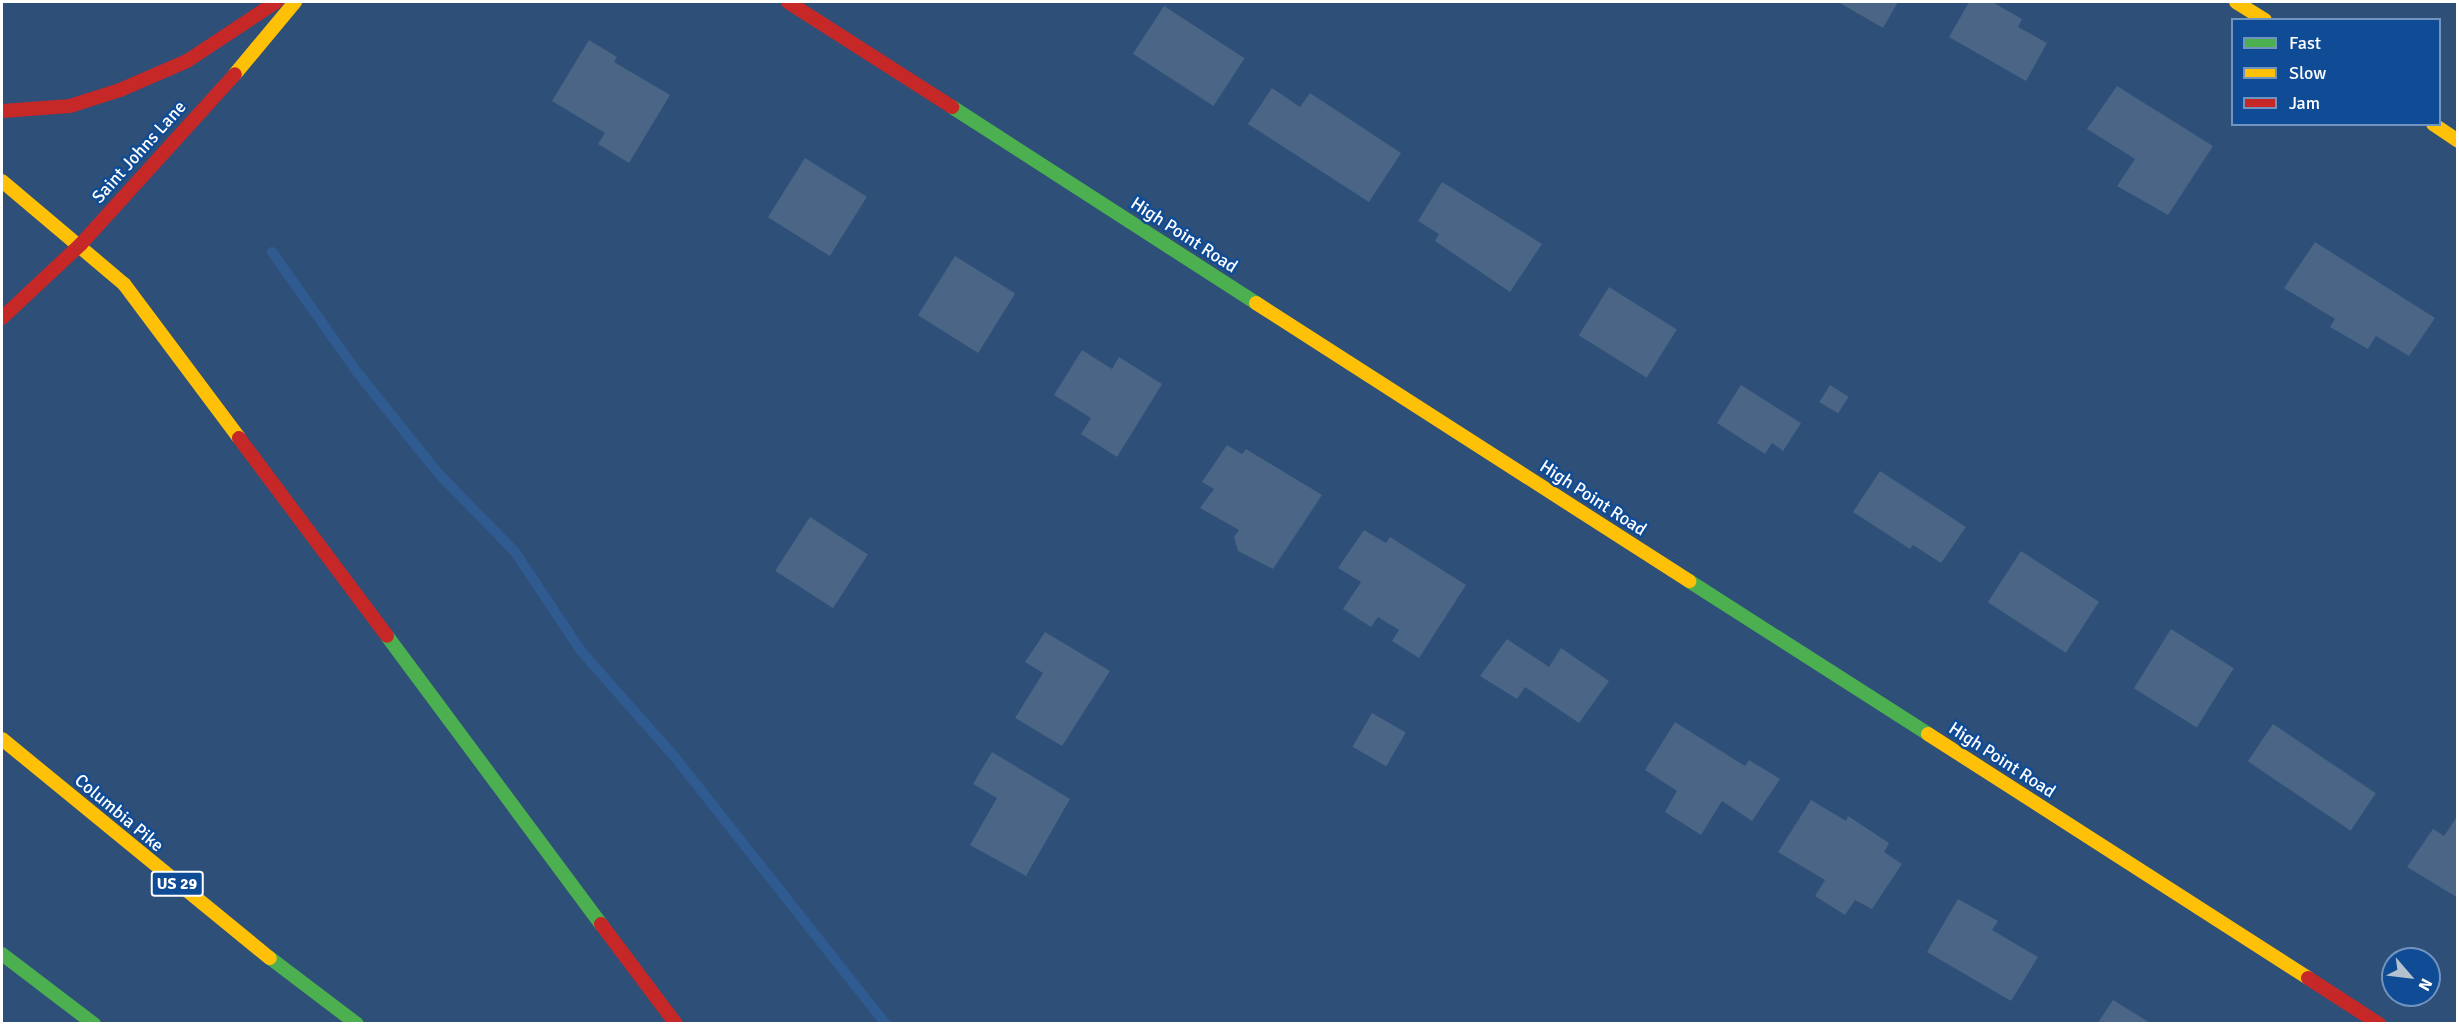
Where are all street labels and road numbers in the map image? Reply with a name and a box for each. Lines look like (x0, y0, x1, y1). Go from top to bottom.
street label: Saint Johns Lane (87, 96, 191, 208)
street label: High Point Road (1127, 192, 1241, 278)
street label: High Point Road (1536, 455, 1650, 541)
street label: High Point Road (1945, 717, 2059, 803)
street label: Columbia Pike (70, 770, 168, 856)
road number: US 29 (150, 871, 204, 897)

